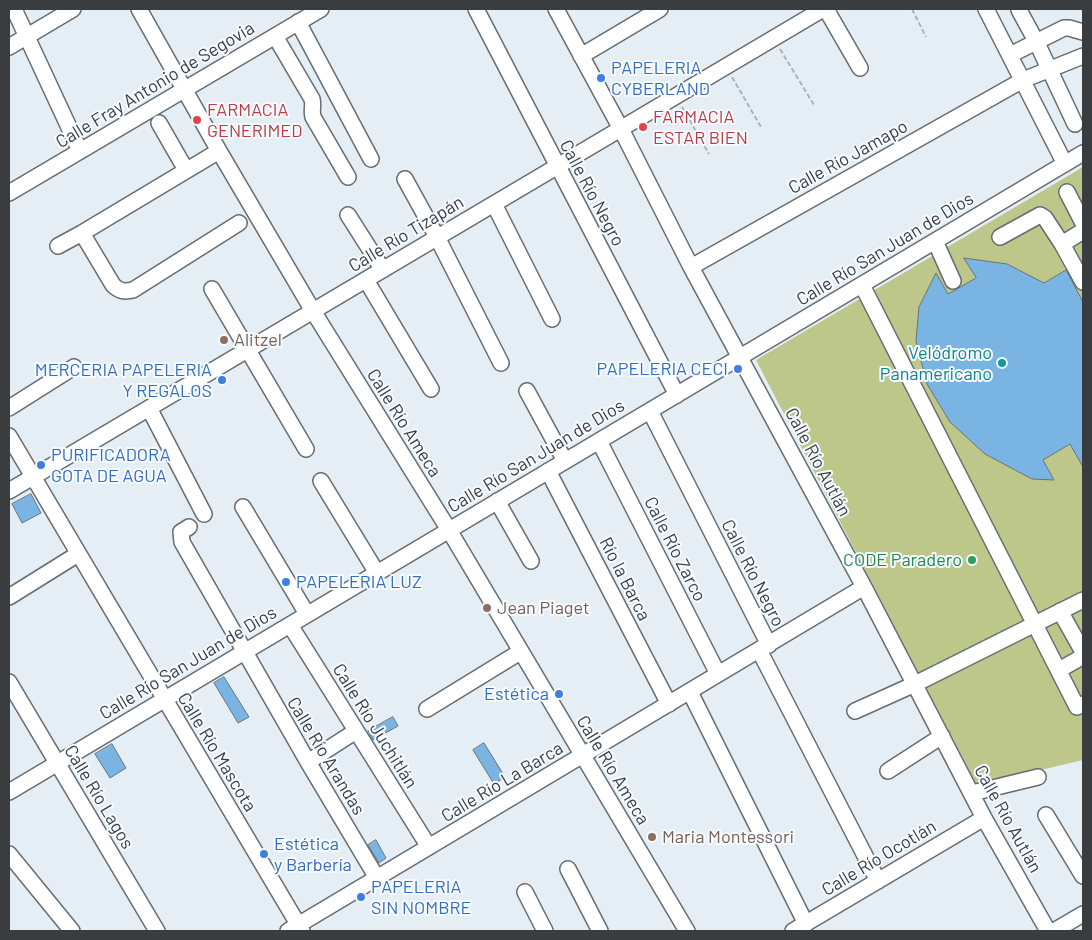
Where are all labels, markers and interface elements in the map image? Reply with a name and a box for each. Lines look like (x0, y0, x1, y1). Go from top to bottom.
street label: Calle Fray Antonio de Segovia (52, 17, 258, 153)
place label: PAPELERIA CYBERLAND (611, 57, 710, 100)
marker: PAPELERIA CYBERLAND (595, 72, 607, 84)
place label: FARMACIA GENERIMED (207, 99, 302, 142)
place label: FARMACIA ESTAR BIEN (653, 106, 748, 148)
marker: FARMACIA GENERIMED (191, 114, 203, 126)
street label: Calle Río Jamapo (785, 115, 911, 199)
marker: FARMACIA ESTAR BIEN (637, 121, 649, 133)
street label: Calle Río Negro (555, 136, 629, 250)
street label: Calle Río San Juan de Dios (793, 188, 977, 310)
street label: Calle Río Tizapán (345, 191, 467, 277)
place label: Alitzel (234, 329, 282, 351)
marker: Alitzel (218, 334, 230, 346)
place label: Velódromo Panamericano (880, 342, 992, 384)
marker: Velódromo Panamericano (996, 357, 1008, 369)
place label: PAPELERIA CECI (597, 358, 728, 380)
place label: MERCERIA PAPELERIA Y REGALOS (35, 359, 212, 402)
marker: PAPELERIA CECI (732, 363, 744, 375)
street label: Calle Río Ameca (362, 365, 446, 481)
marker: MERCERIA PAPELERIA Y REGALOS (216, 374, 228, 386)
street label: Calle Río San Juan de Dios (444, 395, 628, 517)
street label: Calle Río Autlán (780, 404, 856, 520)
place label: PURIFICADORA GOTA DE AGUA (51, 444, 171, 486)
marker: PURIFICADORA GOTA DE AGUA (35, 459, 47, 471)
street label: Calle Río Zarco (639, 493, 711, 605)
street label: Calle Río Negro (717, 516, 789, 630)
street label: Río la Barca (595, 534, 655, 624)
place label: CODE Paradero (843, 549, 962, 571)
marker: CODE Paradero (966, 554, 978, 566)
place label: PAPELERIA LUZ (296, 571, 422, 593)
marker: PAPELERIA LUZ (280, 576, 292, 588)
place label: Jean Piaget (497, 597, 589, 619)
street label: Calle Río San Juan de Dios (96, 602, 280, 724)
marker: Jean Piaget (481, 602, 493, 614)
street label: Calle Río Juchitlán (328, 660, 422, 792)
place label: Estética (484, 683, 549, 705)
street label: Calle Río Mascota (173, 688, 261, 816)
marker: Estética (553, 688, 565, 700)
street label: Calle Río Arandas (282, 693, 370, 819)
street label: Calle Río Ameca (572, 711, 654, 829)
street label: Calle Río La Barca (437, 737, 567, 827)
street label: Calle Río Lagos (60, 741, 138, 853)
street label: Calle Río Autlán (969, 761, 1047, 877)
street label: Calle Río Ocotlán (818, 815, 940, 901)
place label: Maria Montessori (662, 826, 794, 848)
marker: Maria Montessori (646, 831, 658, 843)
place label: Estética y Barbería (274, 833, 352, 876)
marker: Estética y Barbería (258, 848, 270, 860)
place label: PAPELERIA SIN NOMBRE (371, 876, 471, 919)
marker: PAPELERIA SIN NOMBRE (355, 891, 367, 903)

